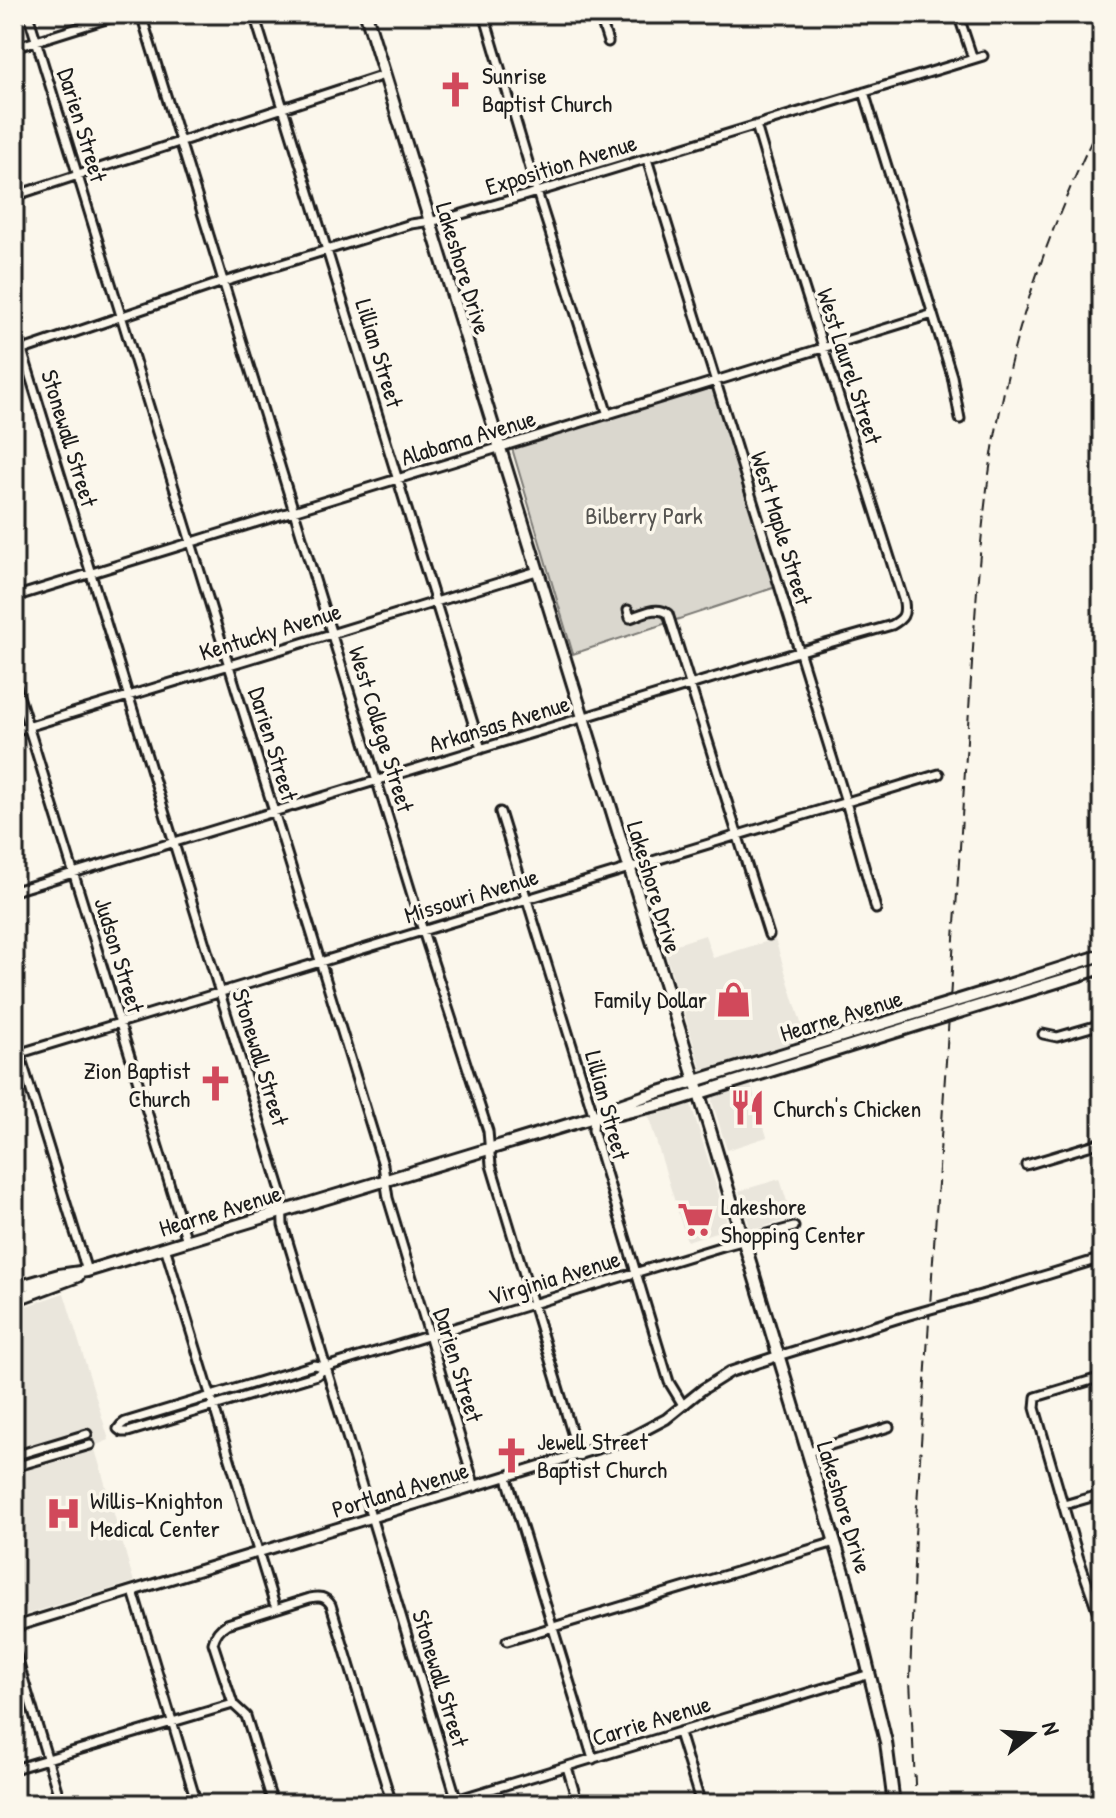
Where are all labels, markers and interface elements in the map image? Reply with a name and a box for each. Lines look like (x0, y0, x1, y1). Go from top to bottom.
place label: Sunrise Baptist Church (482, 59, 612, 119)
street label: Darien Street (51, 64, 116, 186)
church icon: Sunrise Baptist Church (437, 70, 475, 108)
street label: Exposition Avenue (482, 126, 641, 202)
street label: Lakeshore Drive (429, 198, 499, 338)
street label: West Laurel Street (810, 284, 890, 449)
street label: Lillian Street (348, 295, 412, 412)
street label: Stonewall Street (34, 366, 106, 511)
street label: Alabama Avenue (397, 401, 540, 473)
street label: West Maple Street (744, 447, 821, 609)
park label: Bilberry Park (585, 499, 703, 531)
street label: Kentucky Avenue (195, 594, 345, 668)
street label: West College Street (342, 642, 423, 816)
street label: Darien Street (242, 683, 307, 805)
street label: Arkansas Avenue (425, 686, 574, 760)
street label: Lakeshore Drive (620, 817, 690, 957)
street label: Missouri Avenue (400, 859, 542, 931)
street label: Judson Street (87, 893, 153, 1017)
shop icon: Family Dollar (714, 980, 752, 1018)
street label: Hearne Avenue (776, 981, 906, 1049)
place label: Family Dollar (594, 983, 707, 1015)
street label: Stonewall Street (225, 985, 297, 1130)
street label: Lillian Street (578, 1047, 638, 1164)
place label: Zion Baptist Church (83, 1054, 191, 1114)
church icon: Zion Baptist Church (197, 1065, 235, 1103)
restaurant icon: Church's Chicken (728, 1089, 766, 1127)
place label: Church's Chicken (773, 1092, 921, 1124)
street label: Hearne Avenue (155, 1176, 285, 1244)
place label: Lakeshore Shopping Center (721, 1190, 865, 1250)
supermarket icon: Lakeshore Shopping Center (676, 1201, 714, 1239)
street label: Virginia Avenue (484, 1242, 624, 1312)
street label: Darien Street (427, 1304, 492, 1426)
place label: Jewell Street Baptist Church (537, 1425, 667, 1485)
church icon: Jewell Street Baptist Church (492, 1436, 530, 1474)
street label: Lakeshore Drive (810, 1437, 880, 1577)
street label: Portland Avenue (328, 1453, 473, 1525)
place label: Willis-Knighton Medical Center (90, 1484, 223, 1544)
hospital icon: Willis-Knighton Medical Center (45, 1495, 83, 1533)
street label: Stonewall Street (405, 1606, 477, 1751)
street label: Carrie Avenue (588, 1687, 715, 1753)
north arrow (992, 1694, 1072, 1774)
text: N (1035, 1718, 1067, 1738)

